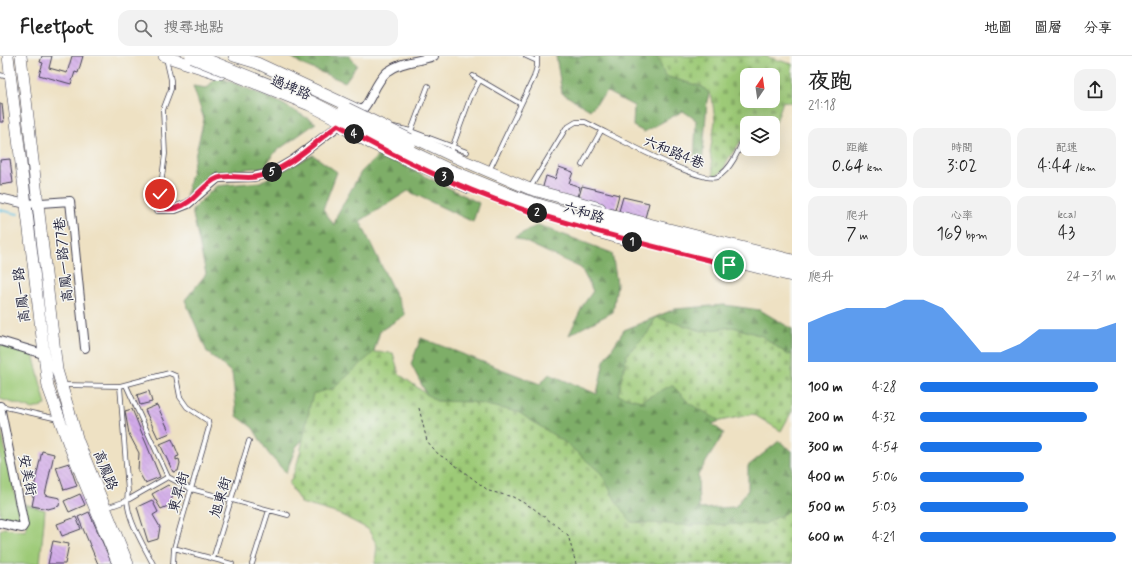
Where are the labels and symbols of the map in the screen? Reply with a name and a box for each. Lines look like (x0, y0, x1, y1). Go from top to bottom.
north arrow (740, 68, 780, 108)
street label: 過埤路 (268, 71, 313, 104)
pin: 4 (344, 124, 364, 144)
street label: 六和路4巷 (641, 133, 708, 174)
pin: 5 (262, 162, 282, 182)
pin: 3 (434, 167, 454, 187)
pin (143, 177, 177, 211)
street label: 六和路 (561, 198, 606, 228)
pin: 2 (527, 203, 547, 223)
street label: 高鳳一路77巷 (50, 215, 77, 303)
pin: 1 (622, 232, 642, 252)
pin (712, 248, 746, 282)
street label: 高鳳一路 (10, 266, 34, 324)
street label: 高鳳路 (89, 448, 121, 493)
street label: 安美街 (14, 453, 40, 498)
street label: 東昇街 (165, 470, 193, 515)
street label: 旭東街 (206, 475, 236, 520)

